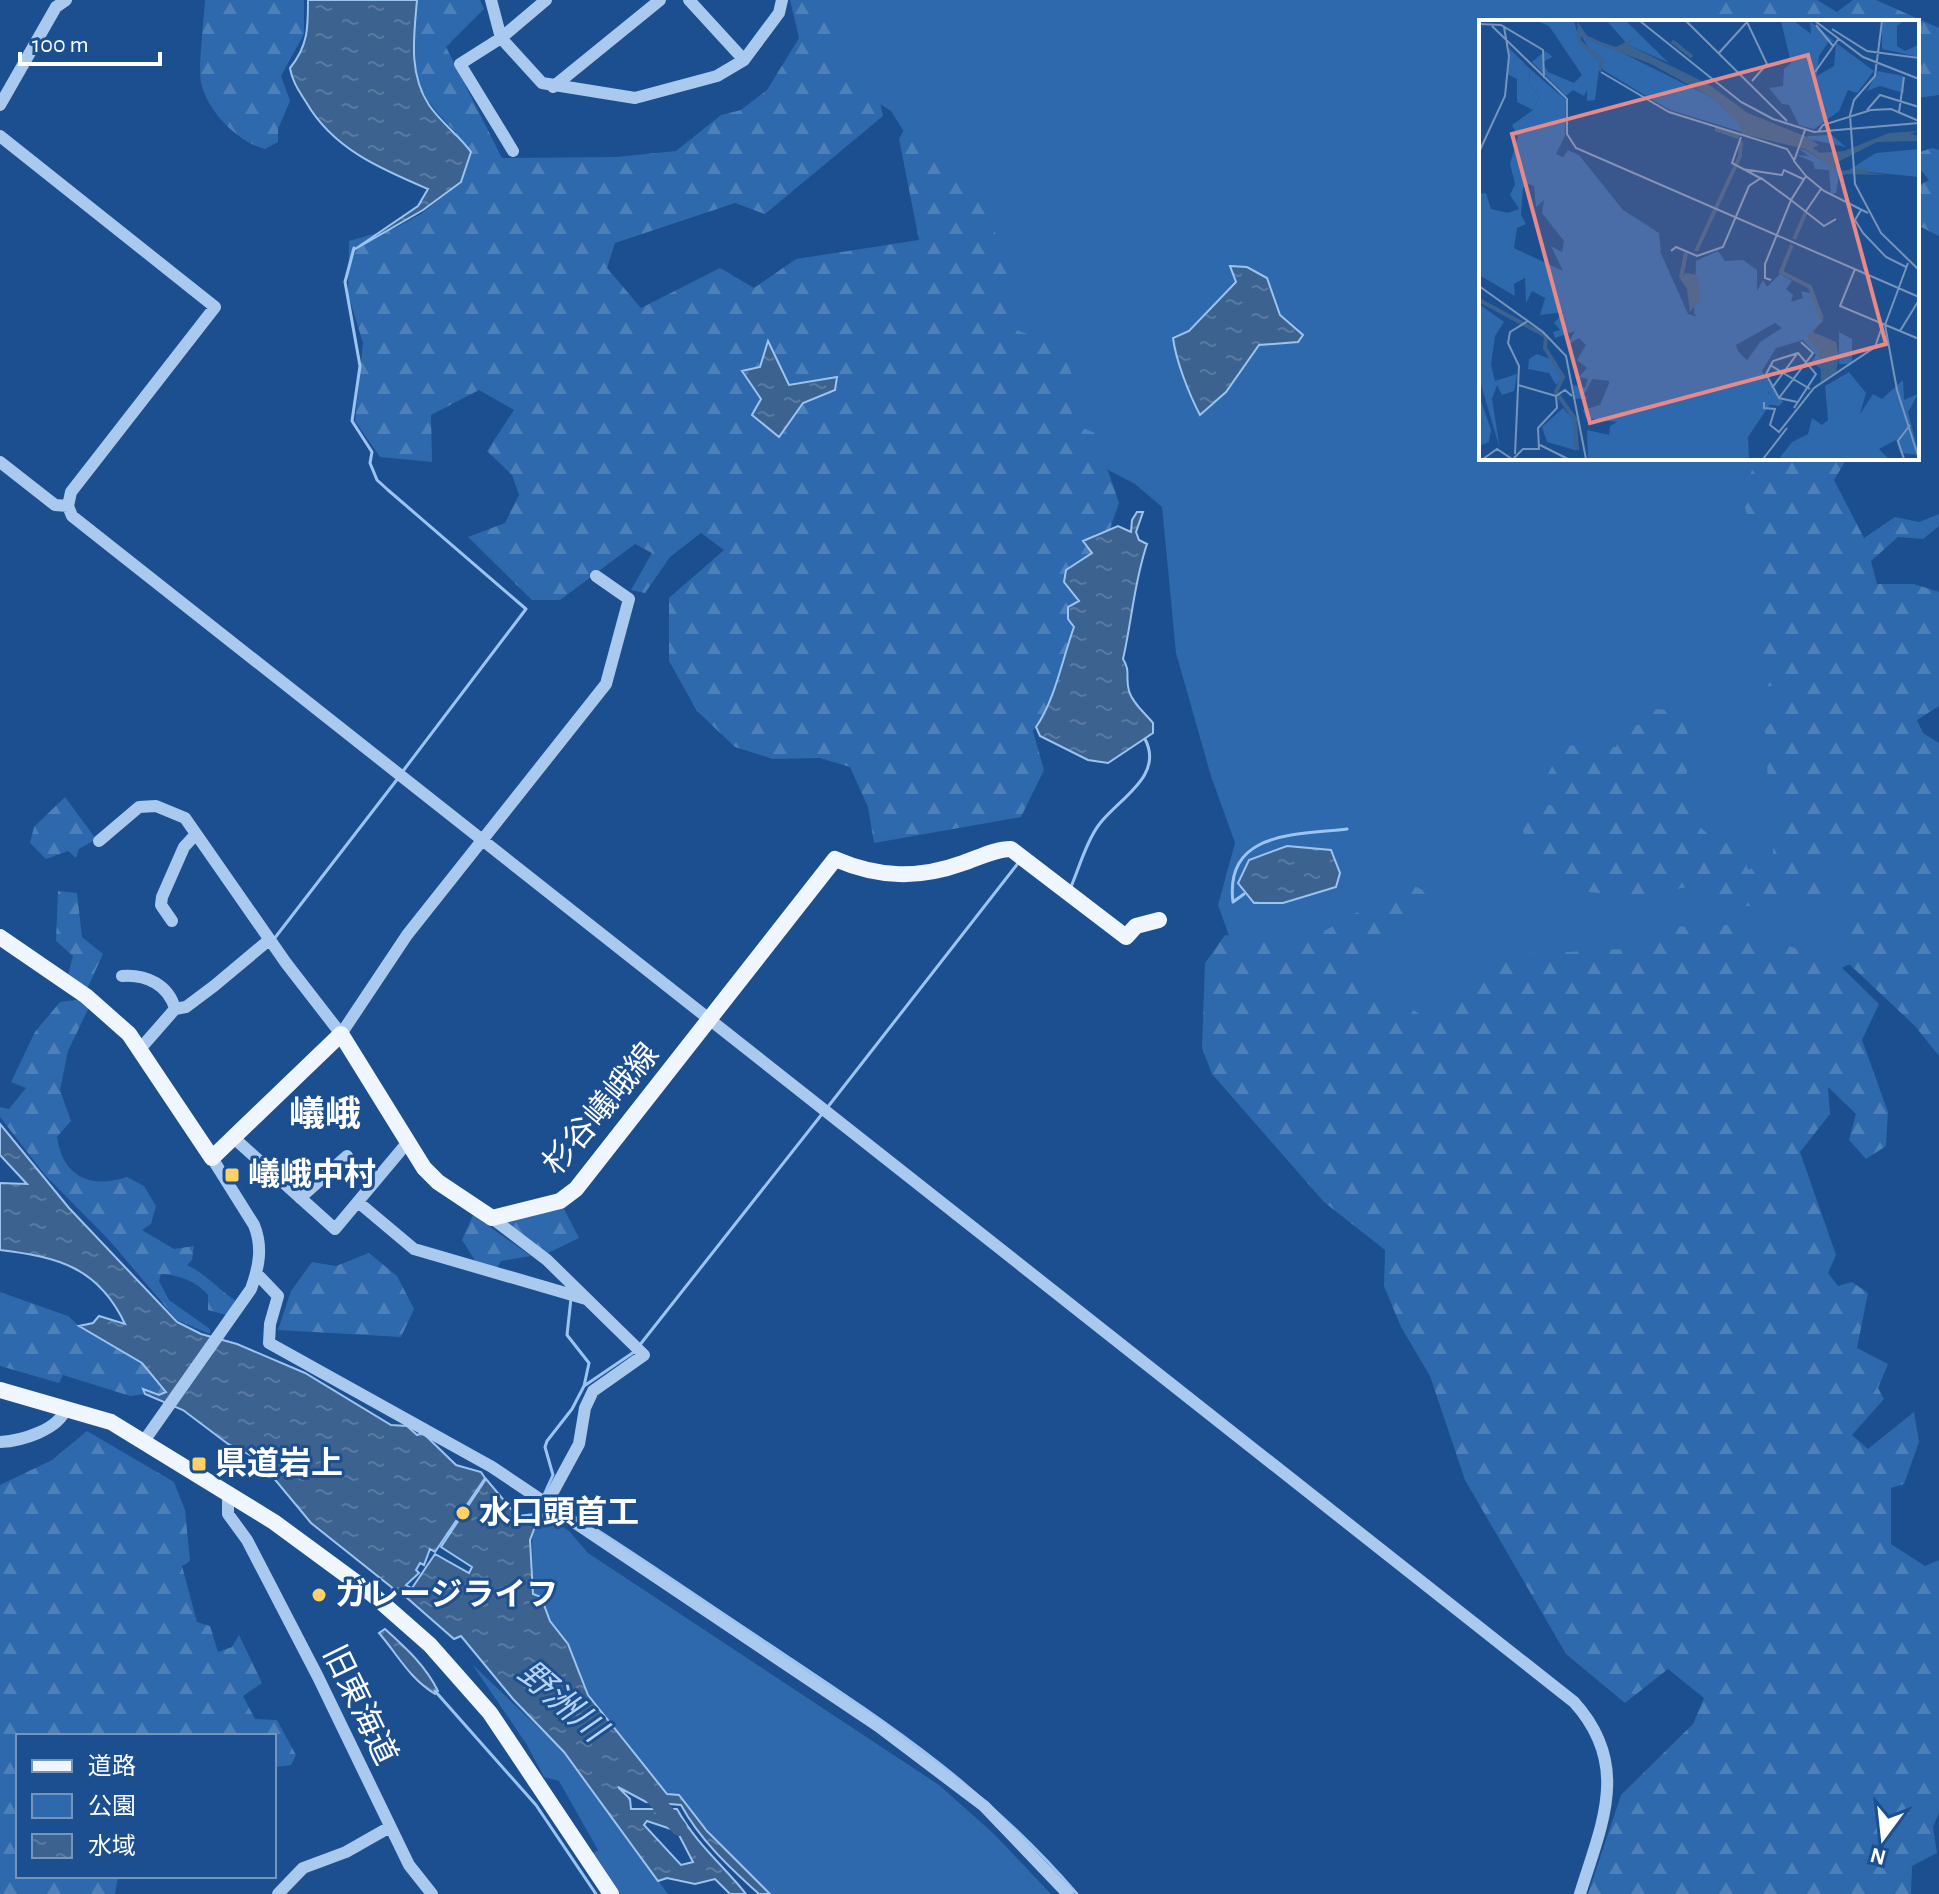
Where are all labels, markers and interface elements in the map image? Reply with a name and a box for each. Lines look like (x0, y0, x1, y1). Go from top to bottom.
scale bar (20, 16, 160, 66)
inset map (1479, 20, 1919, 460)
text: 100 m (32, 33, 89, 57)
street label: 杉谷嶬峨線 (536, 1036, 665, 1181)
district label: 嶬峨 (289, 1095, 361, 1133)
place label: 嶬峨中村 (248, 1157, 376, 1191)
marker: 嶬峨中村 (223, 1166, 241, 1184)
place label: 県道岩上 (215, 1446, 343, 1480)
marker: 県道岩上 (190, 1455, 208, 1473)
place label: 水口頭首工 (479, 1495, 639, 1529)
marker: 水口頭首工 (454, 1504, 472, 1522)
place label: ガレージライフ (335, 1577, 558, 1611)
marker: ガレージライフ (310, 1586, 328, 1604)
street label: 旧東海道 (318, 1640, 404, 1770)
water label: 野洲川 (511, 1654, 614, 1750)
legend (16, 1734, 276, 1878)
text: 道路 (88, 1753, 136, 1779)
text: 公園 (88, 1794, 136, 1819)
north arrow (1843, 1798, 1923, 1878)
text: 水域 (88, 1833, 136, 1859)
text: N (1868, 1844, 1888, 1869)

